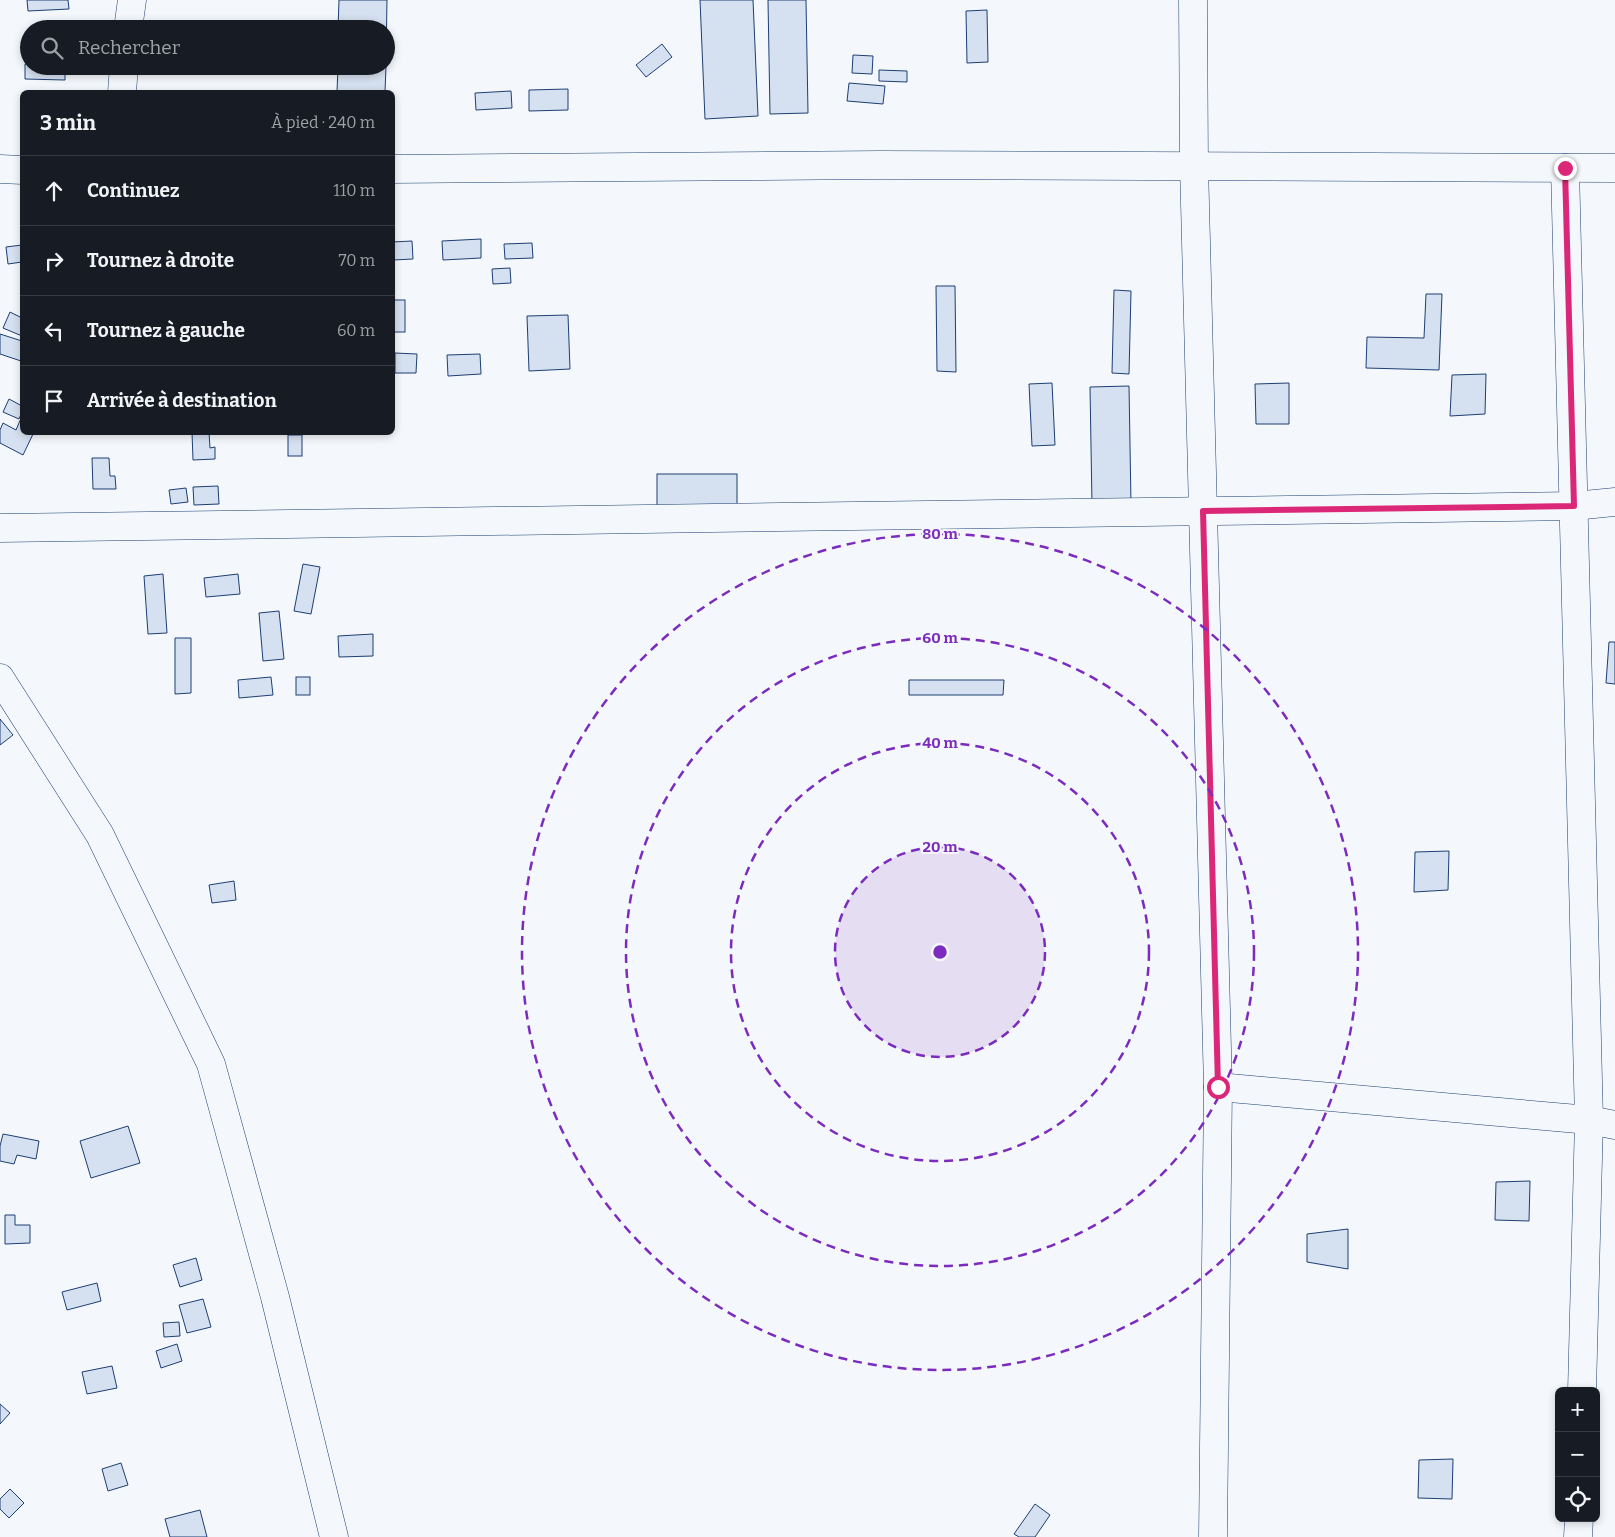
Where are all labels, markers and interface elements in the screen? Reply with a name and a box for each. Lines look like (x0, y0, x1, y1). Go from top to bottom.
search box (20, 20, 395, 75)
icon: search (38, 34, 66, 62)
text: Rechercher (78, 36, 180, 59)
text: 3 min (40, 110, 96, 136)
text: À pied · 240 m (271, 113, 375, 132)
route end (1554, 157, 1577, 180)
icon: ahead (40, 177, 68, 205)
text: Continuez (87, 179, 180, 202)
text: 110 m (333, 181, 375, 200)
icon: right (40, 247, 68, 275)
text: Tournez à droite (87, 249, 234, 272)
text: 70 m (339, 251, 375, 270)
icon: left (40, 317, 68, 345)
text: Tournez à gauche (87, 319, 245, 342)
text: 60 m (337, 321, 375, 340)
icon: arrive (40, 387, 68, 415)
text: Arrivée à destination (87, 389, 277, 412)
text: 80 m (922, 525, 958, 543)
text: 60 m (922, 629, 958, 647)
text: 40 m (922, 734, 959, 752)
text: 20 m (923, 838, 958, 856)
centre of rings (931, 943, 949, 961)
route start (1207, 1076, 1230, 1099)
map controls (1555, 1387, 1600, 1522)
button: + (1555, 1387, 1600, 1432)
button: − (1555, 1432, 1600, 1477)
button: locate (1555, 1477, 1600, 1522)

